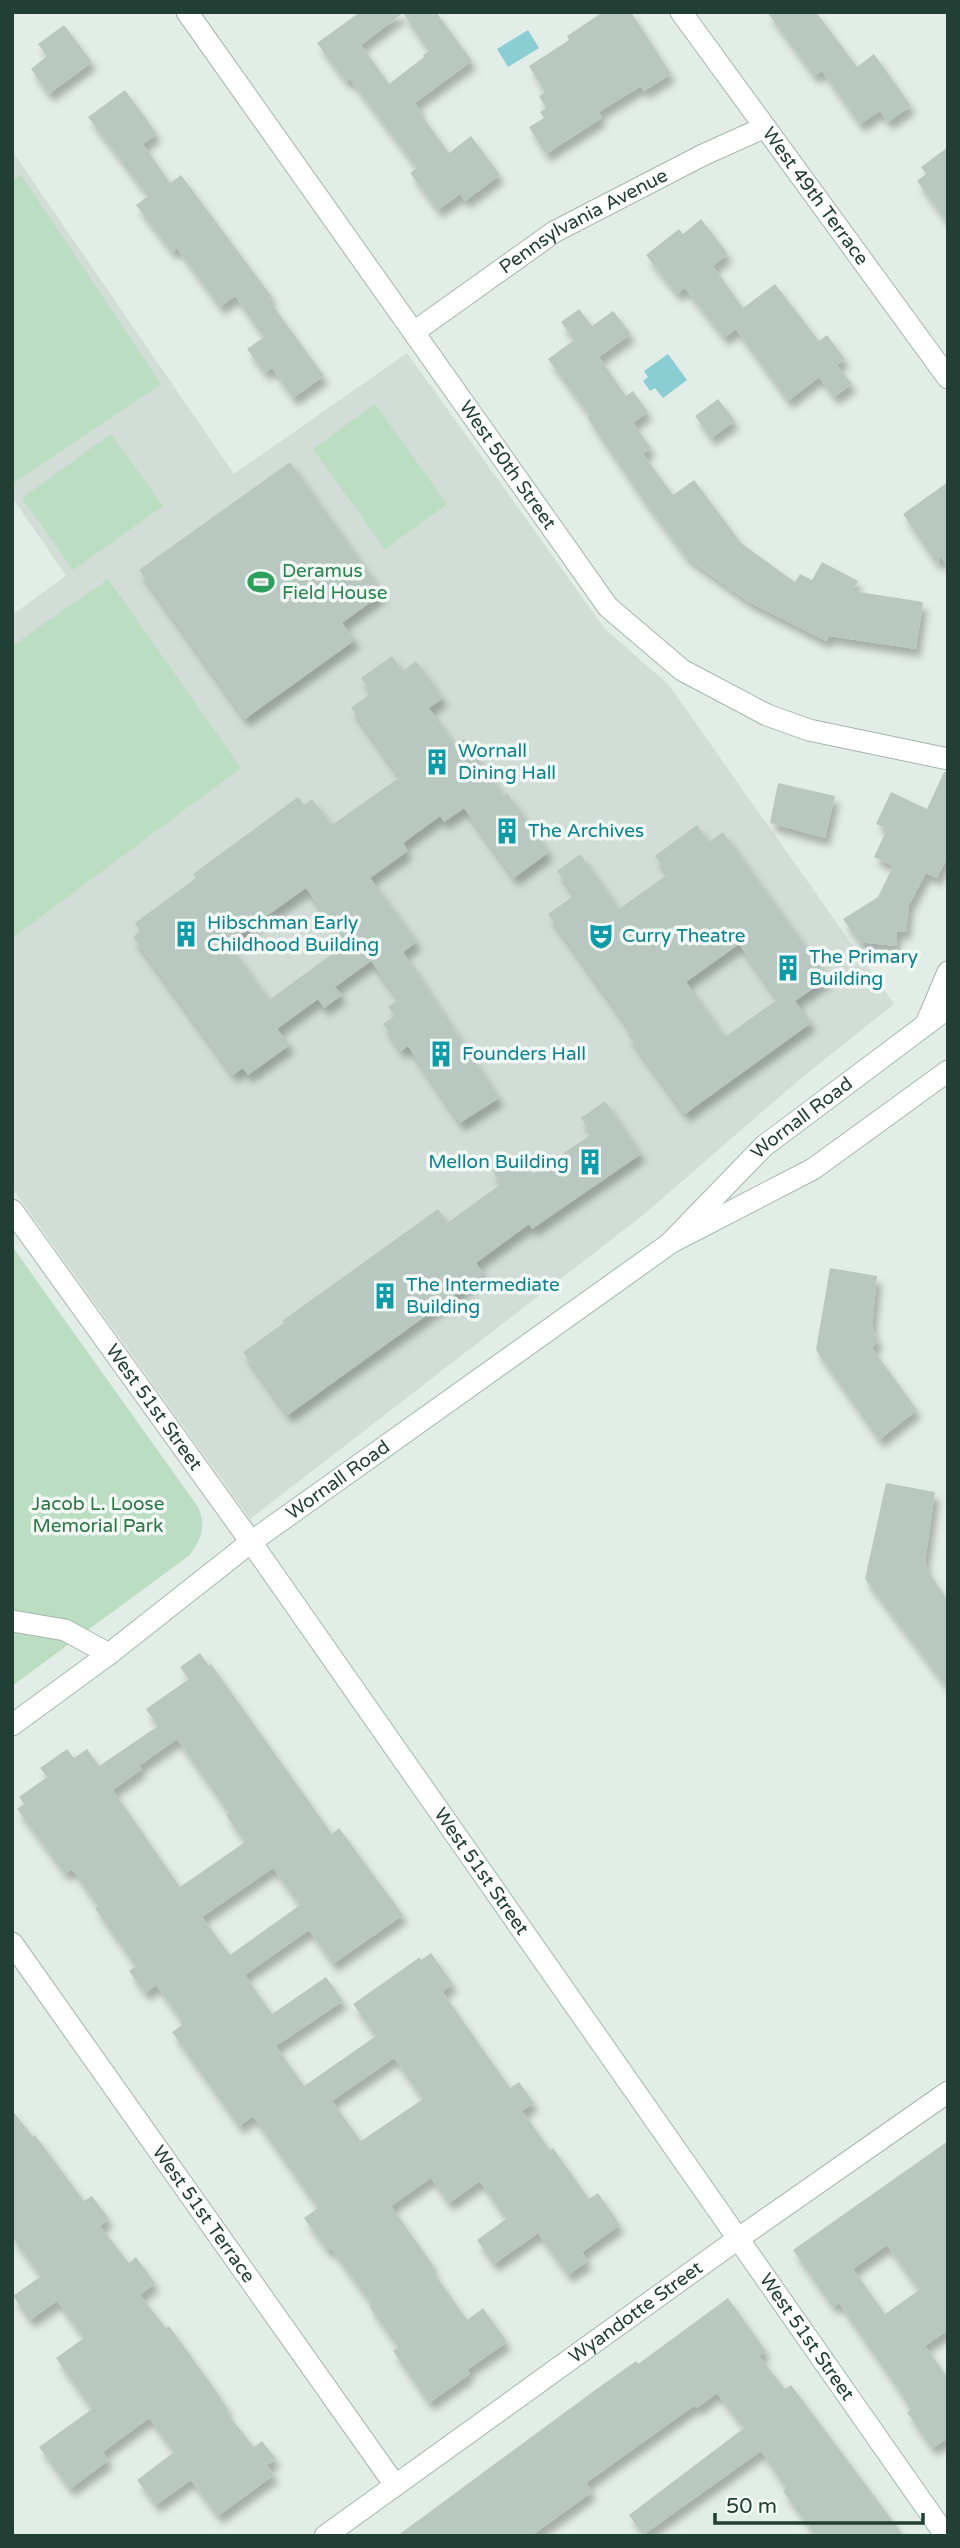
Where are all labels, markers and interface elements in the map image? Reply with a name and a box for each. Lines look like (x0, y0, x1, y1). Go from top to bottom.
street label: West 49th Terrace (758, 123, 873, 269)
street label: Pennsylvania Avenue (495, 164, 671, 278)
street label: West 50th Street (455, 396, 561, 534)
place label: Deramus Field House (282, 560, 388, 604)
sports icon: Deramus Field House (246, 567, 276, 597)
place label: Wornall Dining Hall (458, 740, 556, 784)
building icon: Wornall Dining Hall (422, 747, 452, 777)
building icon: The Archives (492, 816, 522, 846)
place label: The Archives (528, 820, 644, 842)
place label: Hibschman Early Childhood Building (207, 912, 379, 956)
building icon: Hibschman Early Childhood Building (171, 919, 201, 949)
theatre icon: Curry Theatre (586, 921, 616, 951)
place label: Curry Theatre (622, 925, 746, 947)
place label: The Primary Building (809, 946, 918, 990)
building icon: The Primary Building (773, 953, 803, 983)
building icon: Founders Hall (426, 1039, 456, 1069)
place label: Founders Hall (462, 1043, 586, 1065)
street label: Wornall Road (747, 1072, 857, 1164)
building icon: Mellon Building (575, 1147, 605, 1177)
place label: Mellon Building (428, 1151, 569, 1173)
place label: The Intermediate Building (406, 1274, 560, 1318)
building icon: The Intermediate Building (370, 1281, 400, 1311)
street label: West 51st Street (101, 1340, 207, 1474)
street label: Wornall Road (282, 1436, 394, 1524)
park label: Jacob L. Loose Memorial Park (32, 1493, 164, 1537)
street label: West 51st Street (429, 1804, 533, 1939)
street label: West 51st Terrace (148, 2141, 260, 2287)
street label: Wyandotte Street (565, 2257, 707, 2368)
street label: West 51st Street (755, 2269, 859, 2405)
scale bar (715, 2482, 923, 2526)
text: 50 m (726, 2494, 777, 2519)

